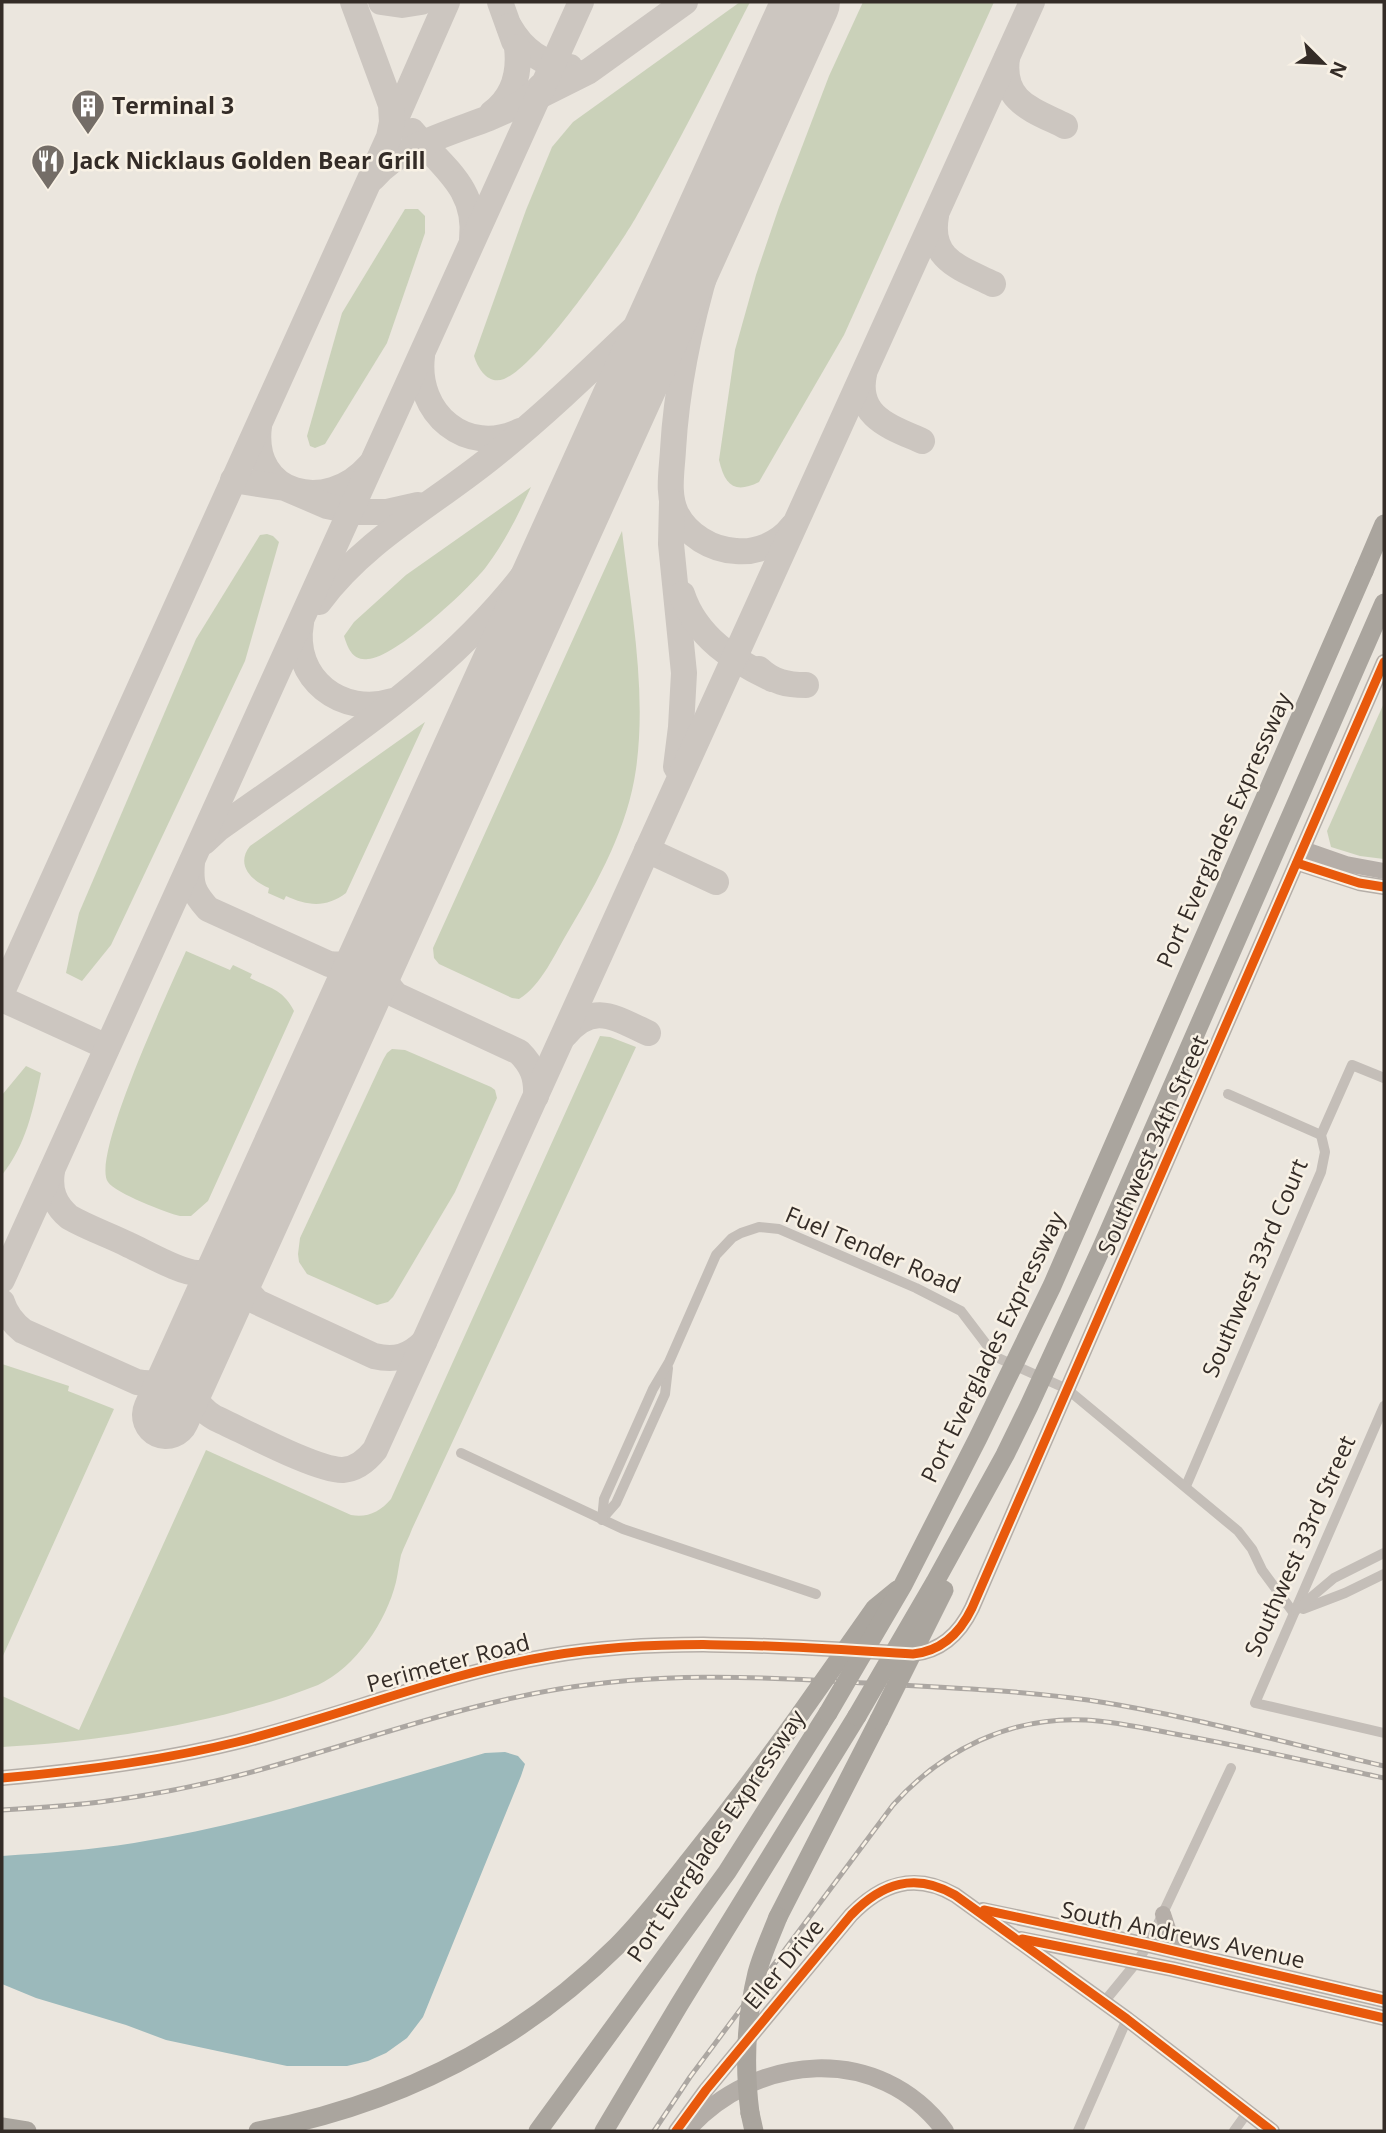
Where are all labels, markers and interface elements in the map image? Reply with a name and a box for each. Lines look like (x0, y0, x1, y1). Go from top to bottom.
north arrow (1288, 28, 1358, 98)
text: N (1324, 58, 1354, 82)
building icon: Terminal 3 (69, 87, 107, 136)
place label: Terminal 3 (112, 89, 234, 121)
restaurant icon: Jack Nicklaus Golden Bear Grill (29, 142, 67, 191)
place label: Jack Nicklaus Golden Bear Grill (70, 144, 425, 176)
street label: Port Everglades Expressway (1148, 687, 1299, 972)
street label: Southwest 34th Street (1089, 1030, 1215, 1260)
street label: Southwest 33rd Court (1194, 1153, 1315, 1382)
street label: Fuel Tender Road (781, 1198, 966, 1300)
street label: Port Everglades Expressway (912, 1205, 1072, 1488)
street label: Southwest 33rd Street (1236, 1430, 1362, 1661)
street label: Perimeter Road (363, 1625, 533, 1699)
street label: Port Everglades Expressway (619, 1703, 812, 1968)
street label: South Andrews Avenue (1058, 1893, 1308, 1976)
street label: Eller Drive (736, 1911, 831, 2015)

